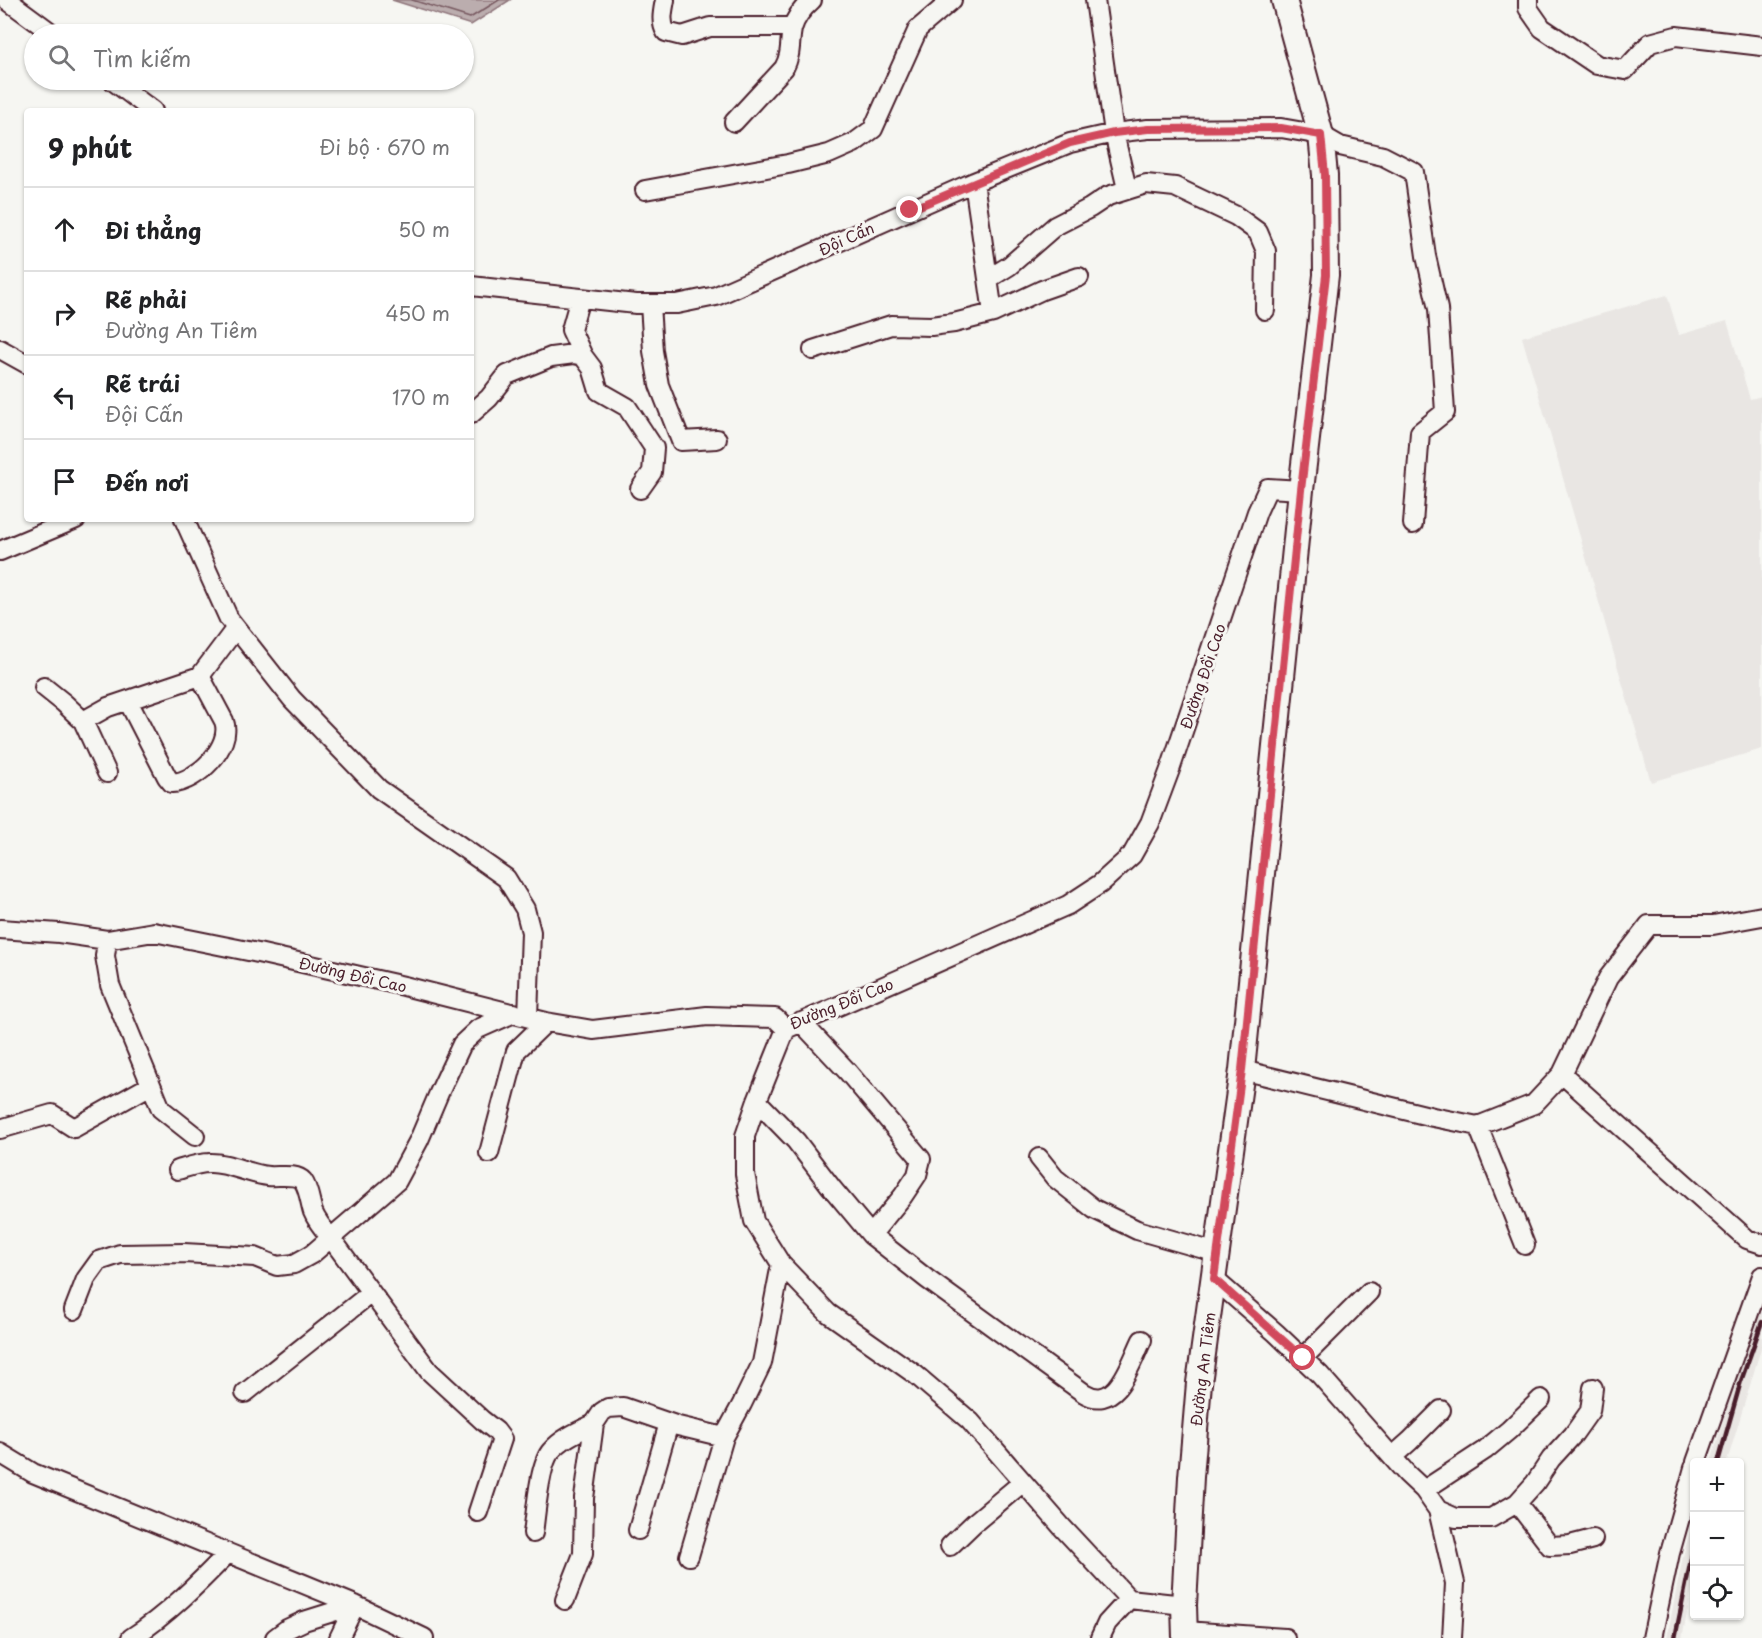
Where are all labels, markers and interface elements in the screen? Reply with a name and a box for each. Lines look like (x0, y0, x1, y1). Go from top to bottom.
search box (24, 24, 474, 90)
icon: search (45, 41, 78, 74)
text: Tìm kiếm (93, 41, 191, 74)
text: 9 phút (48, 128, 132, 167)
text: Đi bộ · 670 m (319, 132, 450, 162)
route end (896, 196, 922, 222)
icon: ahead (48, 213, 81, 246)
text: Đi thẳng (105, 213, 201, 246)
text: 50 m (398, 214, 450, 244)
street label: Đội Cấn (814, 216, 878, 260)
text: Rẽ phải (105, 282, 187, 315)
icon: right (48, 297, 81, 330)
text: 450 m (385, 298, 450, 328)
text: Đường An Tiêm (105, 315, 258, 345)
text: Rẽ trái (105, 366, 180, 399)
icon: left (48, 381, 81, 414)
text: 170 m (392, 382, 450, 412)
text: Đội Cấn (105, 399, 183, 429)
icon: arrive (48, 465, 81, 498)
text: Đến nơi (105, 465, 189, 498)
street label: Đường Đồi Cao (1173, 620, 1231, 732)
street label: Đường Đồi Cao (297, 950, 409, 998)
street label: Đường Đồi Cao (786, 972, 896, 1034)
street label: Đường An Tiêm (1184, 1311, 1220, 1427)
route start (1289, 1344, 1315, 1370)
map controls (1690, 1458, 1744, 1620)
button: + (1690, 1458, 1744, 1512)
button: − (1690, 1512, 1744, 1566)
button: locate (1690, 1566, 1744, 1620)

